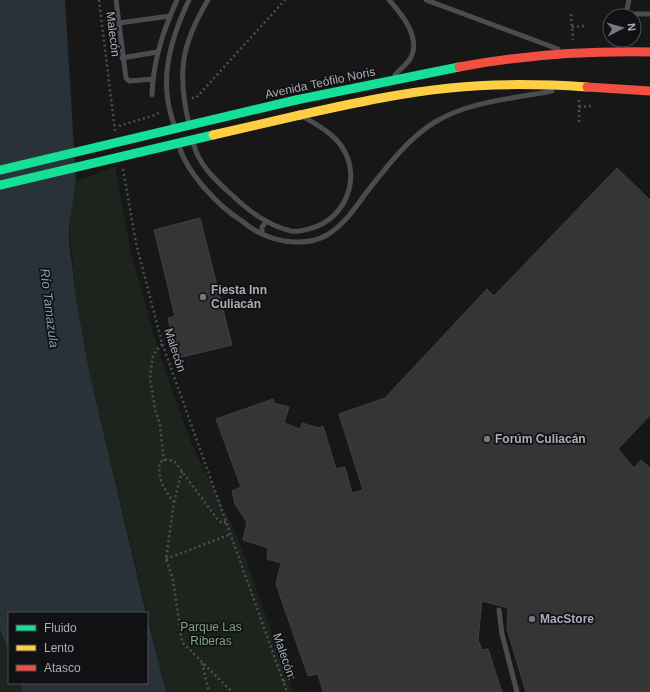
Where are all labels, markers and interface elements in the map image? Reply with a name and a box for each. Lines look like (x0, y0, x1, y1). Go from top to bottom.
north arrow (602, 8, 642, 48)
street label: Malecón (103, 11, 123, 57)
text: N (626, 22, 638, 32)
street label: Avenida Teófilo Noris (264, 64, 376, 102)
water label: Río Tamazula (37, 268, 62, 349)
place label: Fiesta Inn Culiacán (211, 283, 267, 311)
marker: Fiesta Inn Culiacán (198, 292, 208, 302)
street label: Malecón (161, 326, 189, 374)
place label: Forúm Culiacán (495, 432, 586, 446)
marker: Forúm Culiacán (482, 434, 492, 444)
legend (8, 612, 148, 684)
place label: MacStore (540, 612, 594, 626)
marker: MacStore (527, 614, 537, 624)
park label: Parque Las Riberas (180, 620, 242, 648)
text: Fluido (44, 621, 77, 635)
street label: Malecón (270, 631, 298, 679)
text: Lento (44, 641, 74, 655)
text: Atasco (44, 661, 81, 675)

